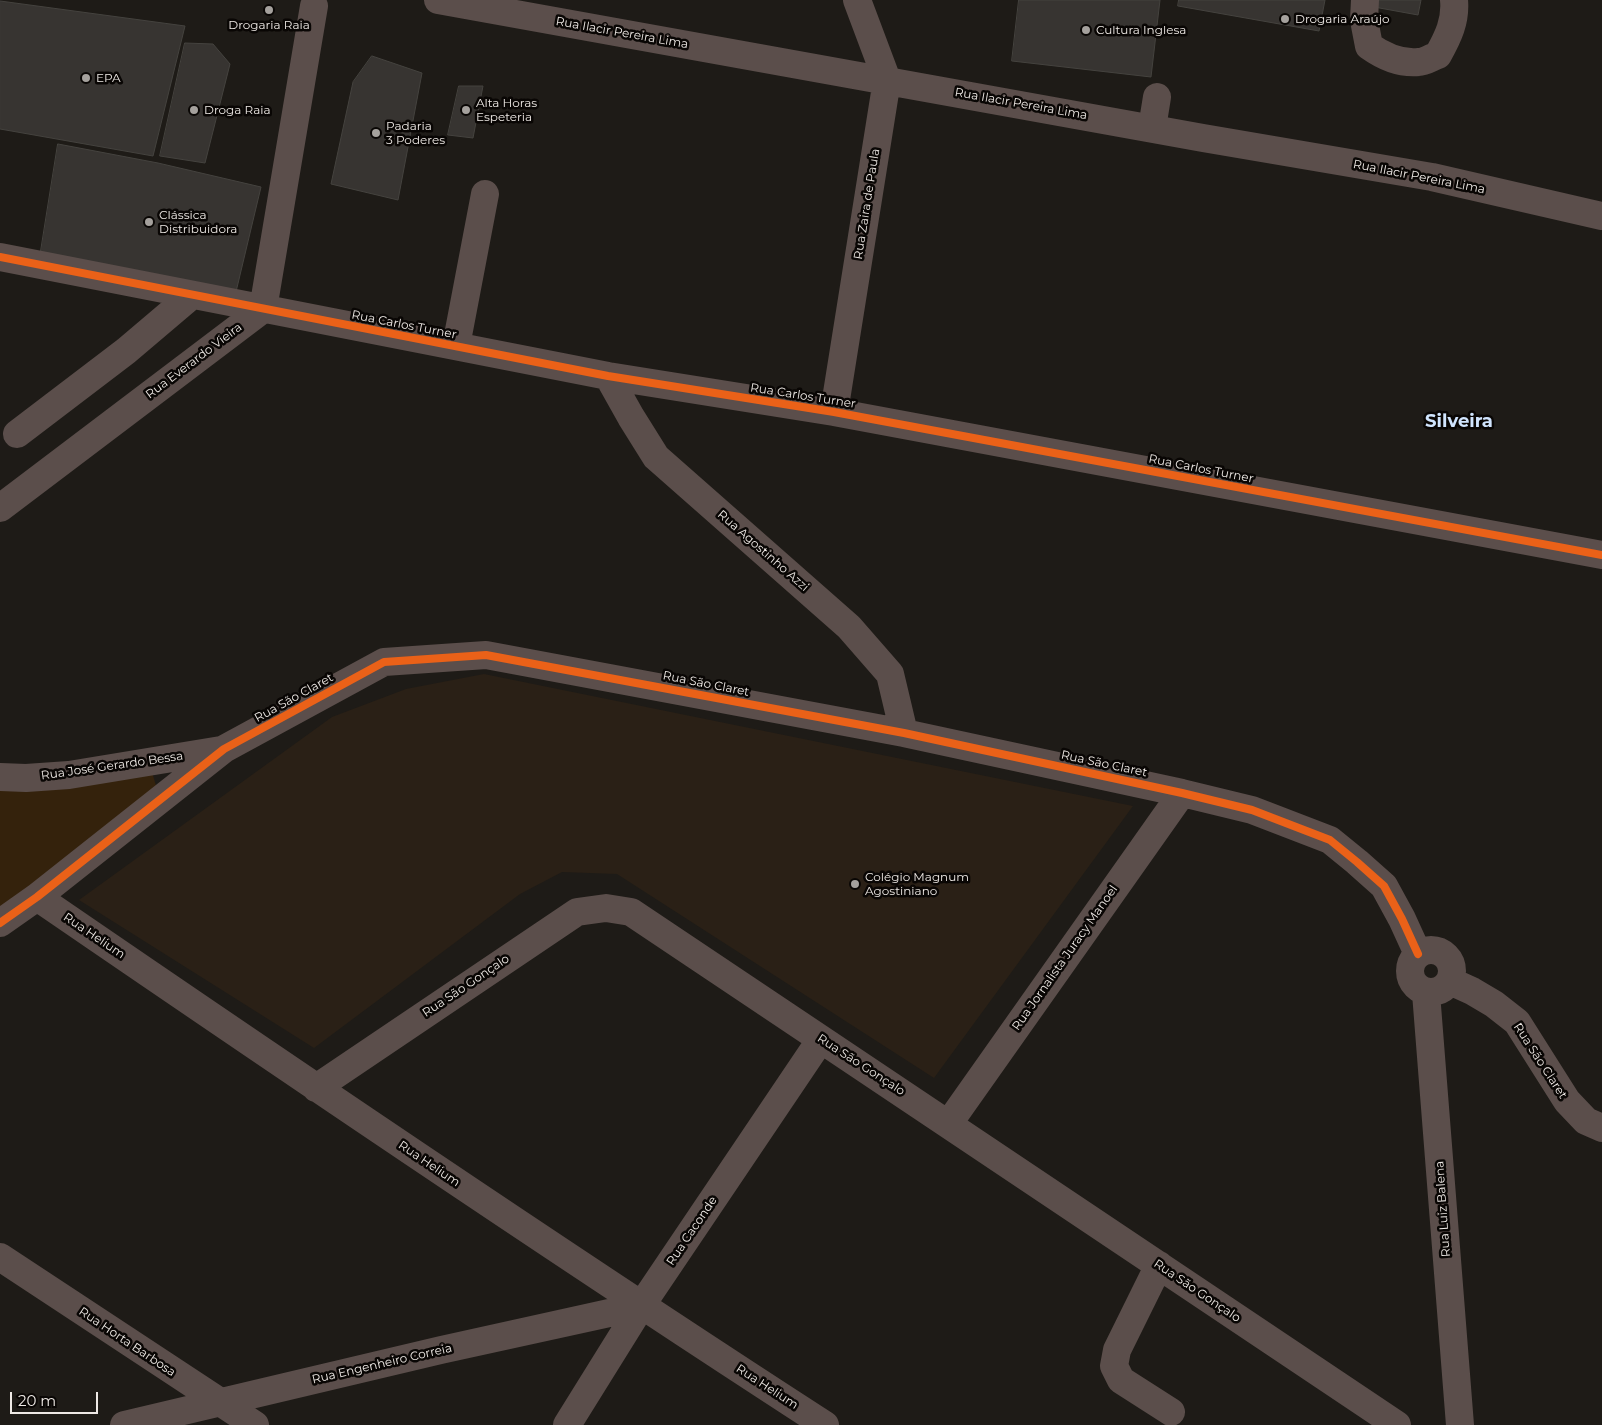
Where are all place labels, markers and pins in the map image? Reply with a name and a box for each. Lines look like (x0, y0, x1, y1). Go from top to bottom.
marker: Drogaria Raia (263, 4, 275, 16)
place label: Drogaria Araújo (1295, 12, 1389, 26)
marker: Drogaria Araújo (1279, 13, 1291, 25)
place label: Drogaria Raia (228, 18, 310, 32)
place label: Cultura Inglesa (1096, 23, 1186, 37)
marker: Cultura Inglesa (1080, 24, 1092, 36)
place label: EPA (96, 71, 121, 85)
marker: EPA (80, 72, 92, 84)
place label: Alta Horas Espeteria (476, 96, 537, 124)
place label: Droga Raia (204, 103, 271, 117)
marker: Droga Raia (188, 104, 200, 116)
marker: Alta Horas Espeteria (460, 104, 472, 116)
place label: Padaria 3 Poderes (386, 119, 445, 147)
marker: Padaria 3 Poderes (370, 127, 382, 139)
place label: Clássica Distribuidora (159, 208, 237, 236)
marker: Clássica Distribuidora (143, 216, 155, 228)
place label: Colégio Magnum Agostiniano (865, 870, 969, 898)
marker: Colégio Magnum Agostiniano (849, 878, 861, 890)

